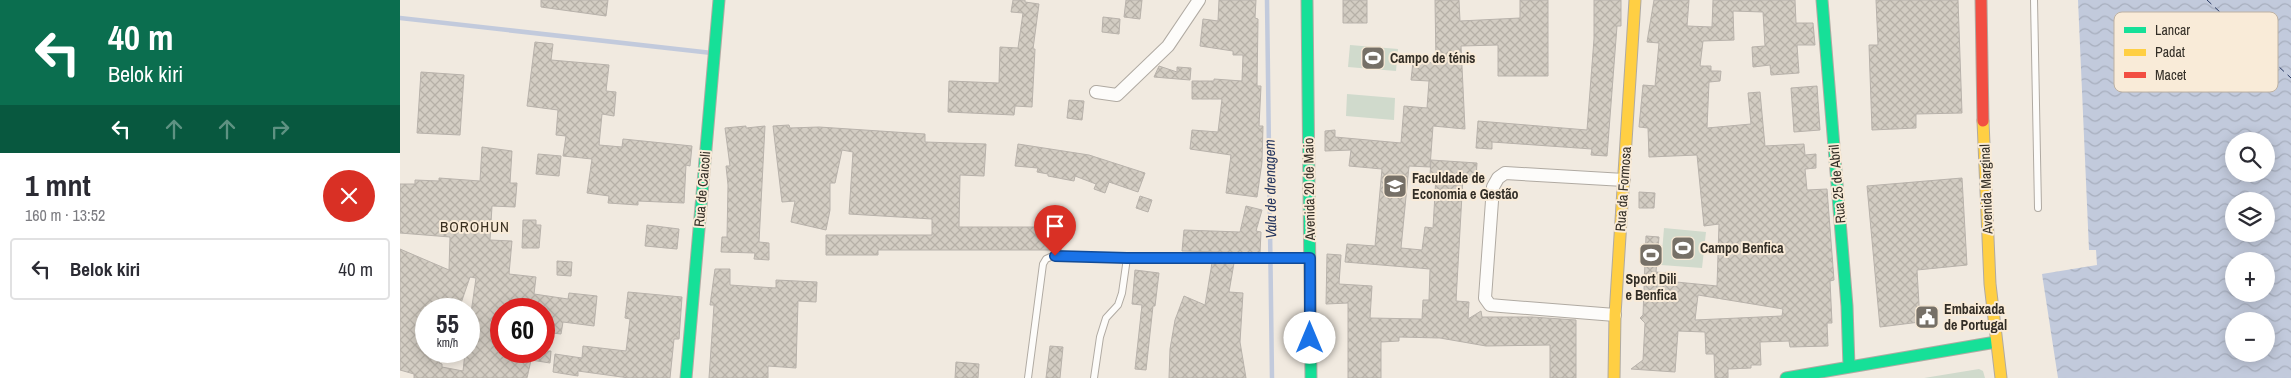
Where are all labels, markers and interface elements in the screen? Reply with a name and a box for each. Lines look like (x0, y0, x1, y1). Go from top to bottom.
legend (2114, 12, 2278, 92)
text: 40 m (108, 14, 173, 61)
icon: left (25, 20, 90, 85)
text: Lancar (2155, 21, 2190, 39)
text: Padat (2155, 43, 2185, 61)
sports icon: Campo de ténis (1360, 45, 1386, 71)
place label: Campo de ténis (1390, 49, 1475, 67)
text: Belok kiri (108, 59, 183, 89)
text: Macet (2155, 66, 2186, 84)
icon: left (107, 115, 135, 143)
icon: ahead (160, 115, 188, 143)
icon: ahead (213, 115, 241, 143)
icon: right (266, 115, 294, 143)
map controls (2225, 132, 2275, 362)
button: search (2225, 132, 2275, 182)
street label: Avenida 20 de Maio (1299, 138, 1319, 241)
water label: Vala de drenagem (1259, 139, 1281, 239)
street label: Rua 25 de Abril (1825, 144, 1849, 224)
street label: Avenida Marginal (1975, 144, 1997, 235)
street label: Rua da Formosa (1611, 145, 1635, 232)
street label: Rua de Caicoli (690, 150, 714, 228)
text: 1 mnt (25, 165, 91, 205)
place label: Faculdade de Economia e Gestão (1412, 169, 1519, 203)
button: close (323, 170, 375, 222)
school or university icon: Faculdade de Economia e Gestão (1382, 173, 1408, 199)
button: layers (2225, 192, 2275, 242)
text: 160 m · 13:52 (25, 204, 105, 226)
pin (1034, 205, 1076, 256)
icon: arrive (1041, 212, 1069, 240)
district label: BOROHUN (440, 216, 510, 237)
sports icon: Campo Benfica (1670, 235, 1696, 261)
place label: Campo Benfica (1700, 239, 1784, 257)
sports icon: Sport Dili e Benfica (1638, 242, 1664, 268)
button: + (2225, 252, 2275, 302)
icon: left (27, 255, 55, 283)
text: Belok kiri (70, 256, 140, 282)
text: 40 m (338, 256, 373, 282)
place label: Sport Dili e Benfica (1625, 270, 1677, 304)
speed limit sign: 60 (490, 298, 555, 363)
place label: Embaixada de Portugal (1944, 300, 2007, 334)
public building icon: Embaixada de Portugal (1914, 304, 1940, 330)
text: 55 (436, 307, 459, 341)
position arrow (1283, 311, 1335, 363)
button: − (2225, 312, 2275, 362)
text: km/h (437, 335, 458, 351)

